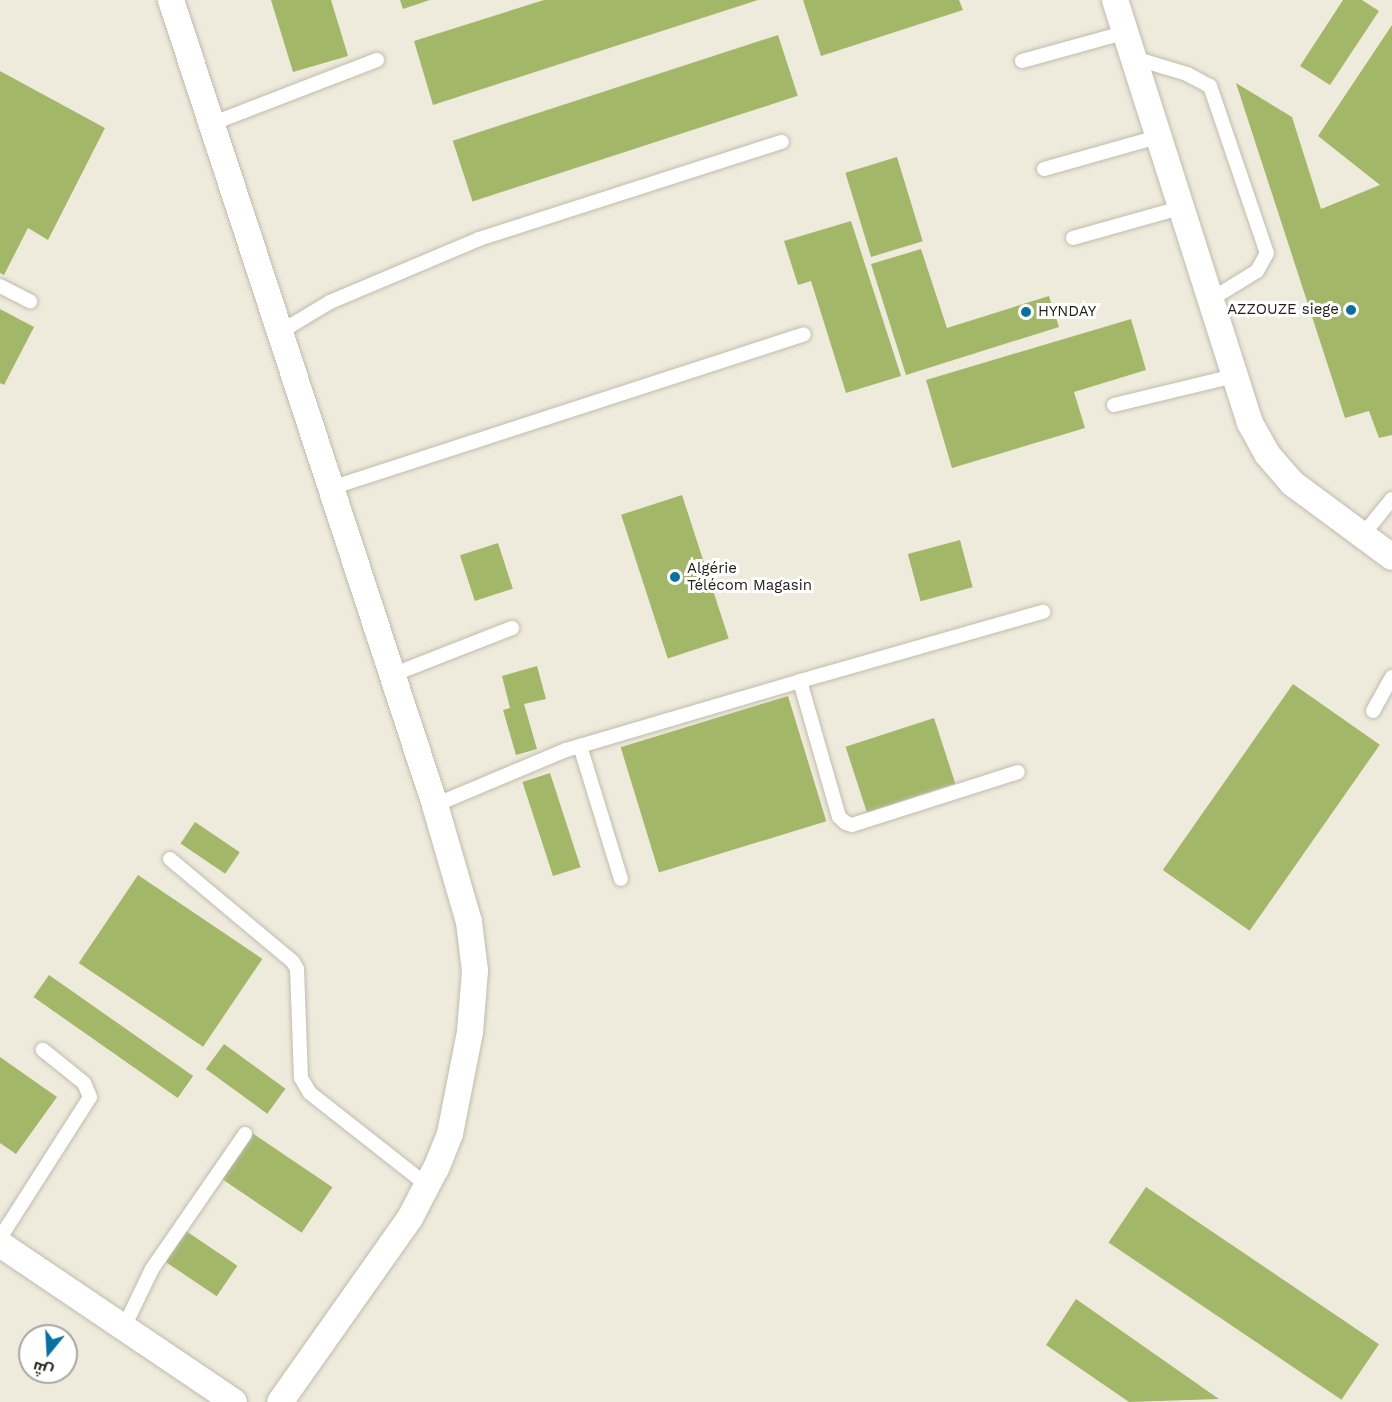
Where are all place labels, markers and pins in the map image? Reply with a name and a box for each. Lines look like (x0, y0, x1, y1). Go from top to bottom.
place label: AZZOUZE siege (1227, 301, 1339, 319)
place label: HYNDAY (1038, 303, 1096, 321)
marker: AZZOUZE siege (1344, 303, 1358, 317)
marker: HYNDAY (1019, 305, 1033, 319)
place label: Algérie Télécom Magasin (687, 559, 812, 594)
marker: Algérie Télécom Magasin (668, 570, 682, 584)

